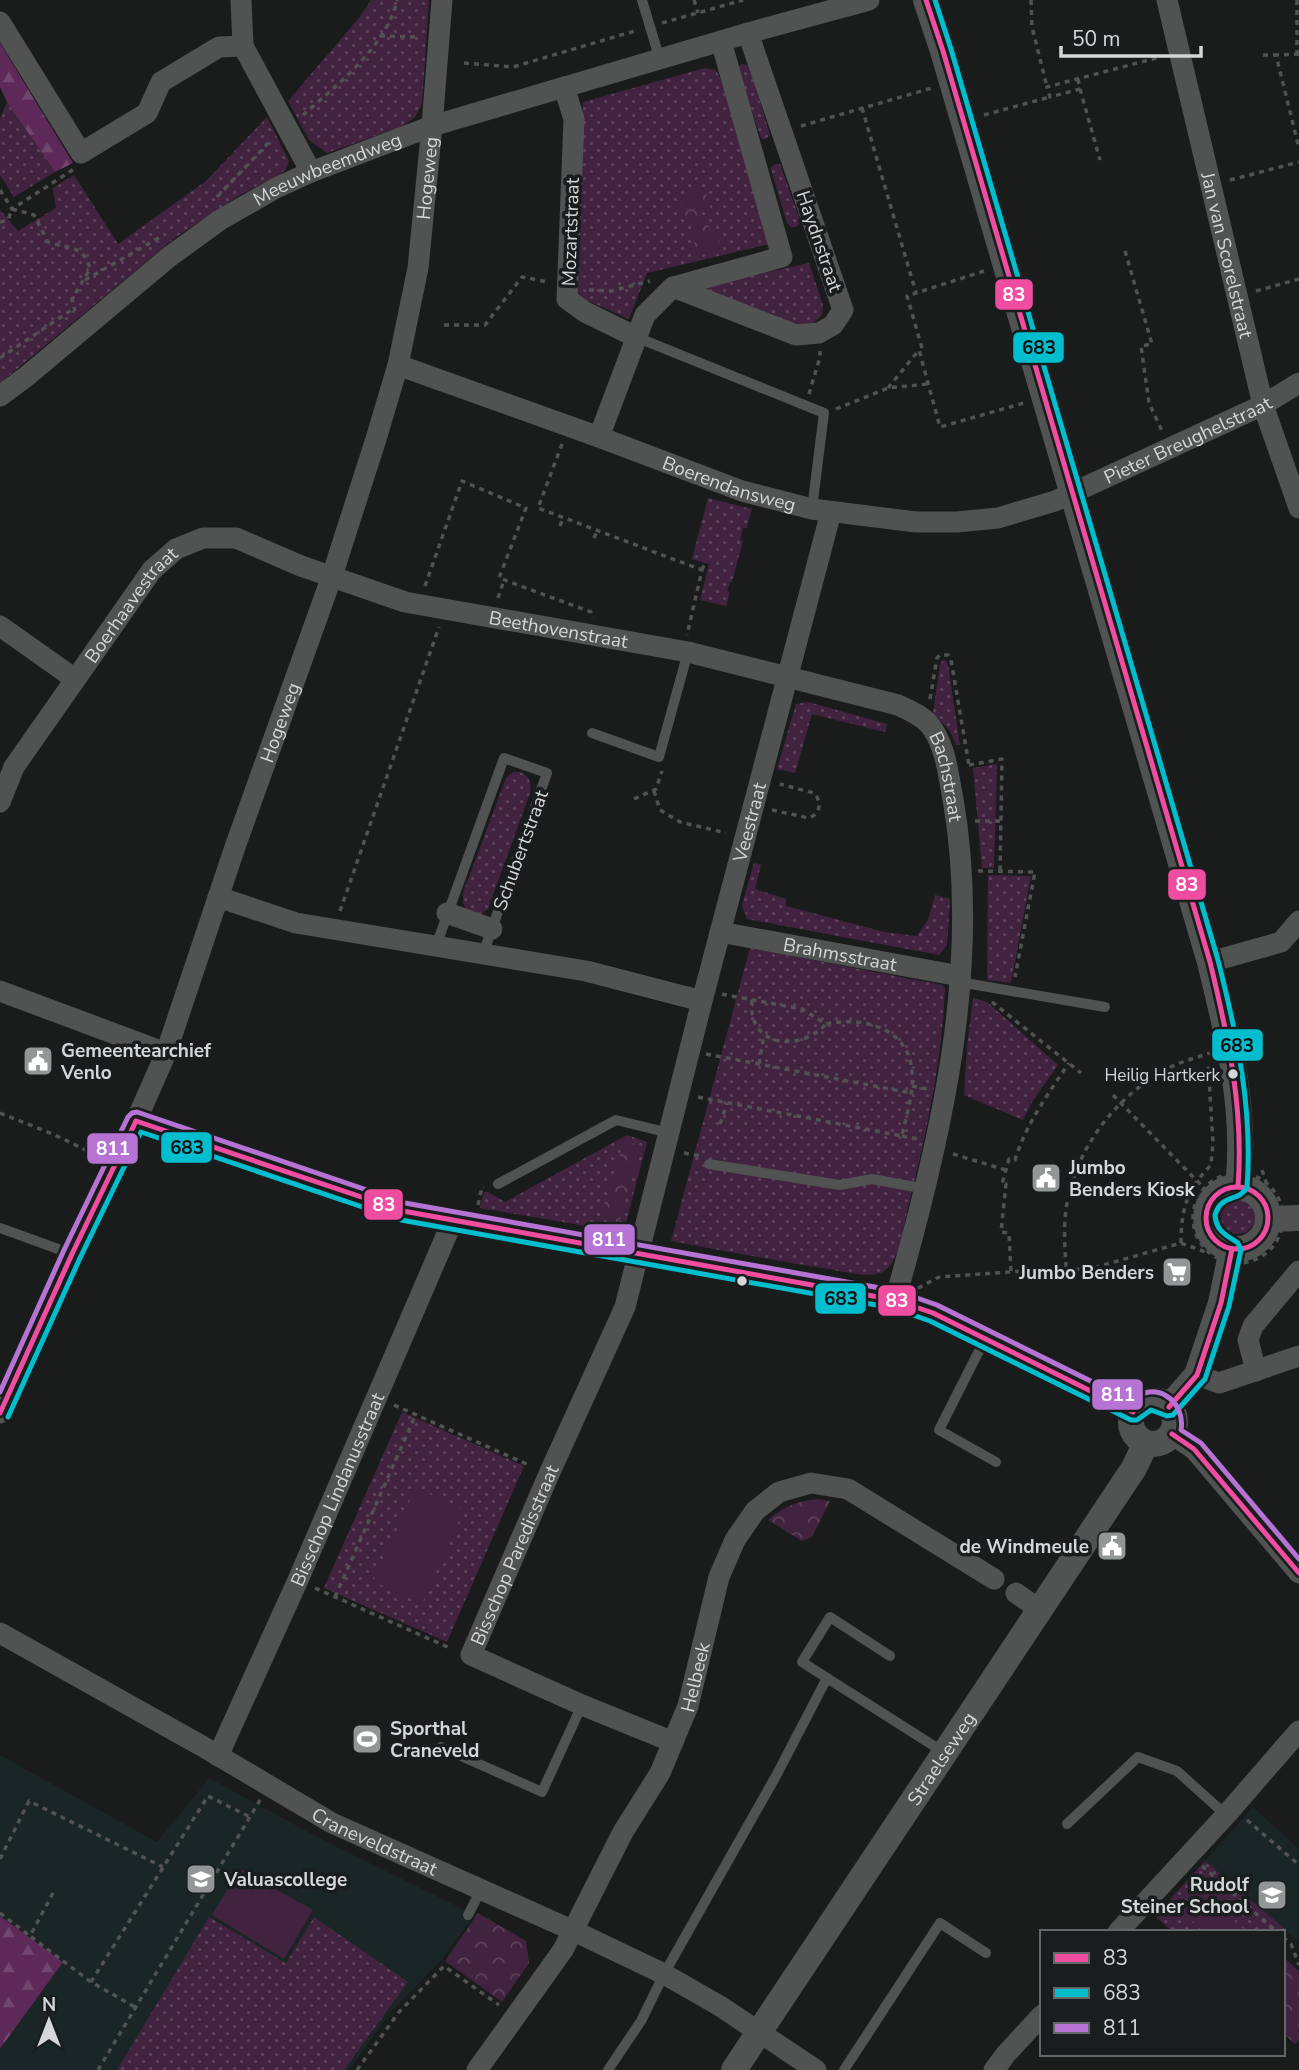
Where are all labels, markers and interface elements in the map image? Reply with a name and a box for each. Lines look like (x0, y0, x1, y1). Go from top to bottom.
scale bar (1061, 14, 1201, 58)
text: 50 m (1072, 25, 1121, 53)
street label: Meeuwbeemdweg (249, 127, 405, 212)
street label: Hogeweg (411, 136, 445, 221)
street label: Jan van Scorelstraat (1194, 169, 1259, 341)
street label: Mozartstraat (556, 177, 586, 287)
street label: Haydnstraat (790, 187, 849, 296)
line badge: 83 (994, 278, 1034, 311)
text: 83 (1003, 282, 1025, 308)
line badge: 683 (1012, 331, 1065, 364)
text: 683 (1022, 335, 1056, 361)
street label: Pieter Breughelstraat (1100, 390, 1277, 491)
street label: Boerendansweg (659, 450, 798, 518)
street label: Boerhaavestraat (79, 541, 184, 668)
street label: Beethovenstraat (487, 605, 630, 655)
street label: Hogeweg (254, 679, 307, 766)
street label: Bachstraat (923, 727, 968, 824)
street label: Veestraat (727, 779, 773, 866)
street label: Schubertstraat (487, 786, 555, 914)
line badge: 83 (1167, 868, 1207, 901)
text: 83 (1176, 872, 1198, 898)
street label: Brahmsstraat (781, 932, 899, 978)
line badge: 683 (1211, 1028, 1264, 1062)
text: 683 (1220, 1033, 1254, 1059)
place label: Gemeentearchief Venlo (60, 1038, 212, 1086)
public building icon: Gemeentearchief Venlo (21, 1044, 55, 1078)
place label: Heilig Hartkerk (1104, 1064, 1220, 1087)
marker: Heilig Hartkerk (1226, 1067, 1240, 1081)
line badge: 683 (160, 1131, 213, 1164)
line badge: 811 (86, 1132, 139, 1165)
text: 683 (170, 1135, 204, 1161)
text: 811 (96, 1136, 130, 1162)
place label: Jumbo Benders Kiosk (1068, 1155, 1196, 1203)
public building icon: Jumbo Benders Kiosk (1029, 1161, 1063, 1195)
line badge: 83 (363, 1188, 404, 1221)
text: 83 (373, 1192, 395, 1218)
line badge: 811 (583, 1223, 636, 1256)
text: 811 (592, 1227, 626, 1253)
supermarket icon: Jumbo Benders (1160, 1255, 1194, 1289)
place label: Jumbo Benders (1018, 1260, 1154, 1286)
unlabelled marker (735, 1274, 749, 1288)
line badge: 683 (814, 1282, 867, 1315)
line badge: 83 (877, 1284, 917, 1317)
text: 683 (824, 1286, 858, 1312)
text: 83 (886, 1288, 908, 1314)
line badge: 811 (1091, 1378, 1144, 1411)
text: 811 (1101, 1382, 1135, 1408)
street label: Bisschop Lindanusstraat (285, 1389, 391, 1591)
street label: Bisschop Paredisstraat (465, 1461, 566, 1650)
public building icon: de Windmeule (1095, 1529, 1129, 1563)
place label: de Windmeule (959, 1534, 1089, 1560)
street label: Helbeek (675, 1639, 717, 1715)
street label: Straelseweg (901, 1707, 982, 1811)
place label: Sporthal Craneveld (390, 1716, 479, 1764)
sports icon: Sporthal Craneveld (350, 1722, 384, 1756)
street label: Craneveldstraat (306, 1802, 442, 1883)
school or university icon: Valuascollege (184, 1862, 218, 1896)
place label: Valuascollege (223, 1867, 347, 1893)
place label: Rudolf Steiner School (1121, 1872, 1250, 1920)
school or university icon: Rudolf Steiner School (1255, 1878, 1289, 1912)
legend (1040, 1930, 1285, 2056)
text: 83 (1103, 1944, 1128, 1972)
text: 683 (1103, 1979, 1141, 2007)
north arrow (14, 1986, 84, 2056)
text: N (42, 1992, 56, 2018)
text: 811 (1103, 2014, 1141, 2042)

